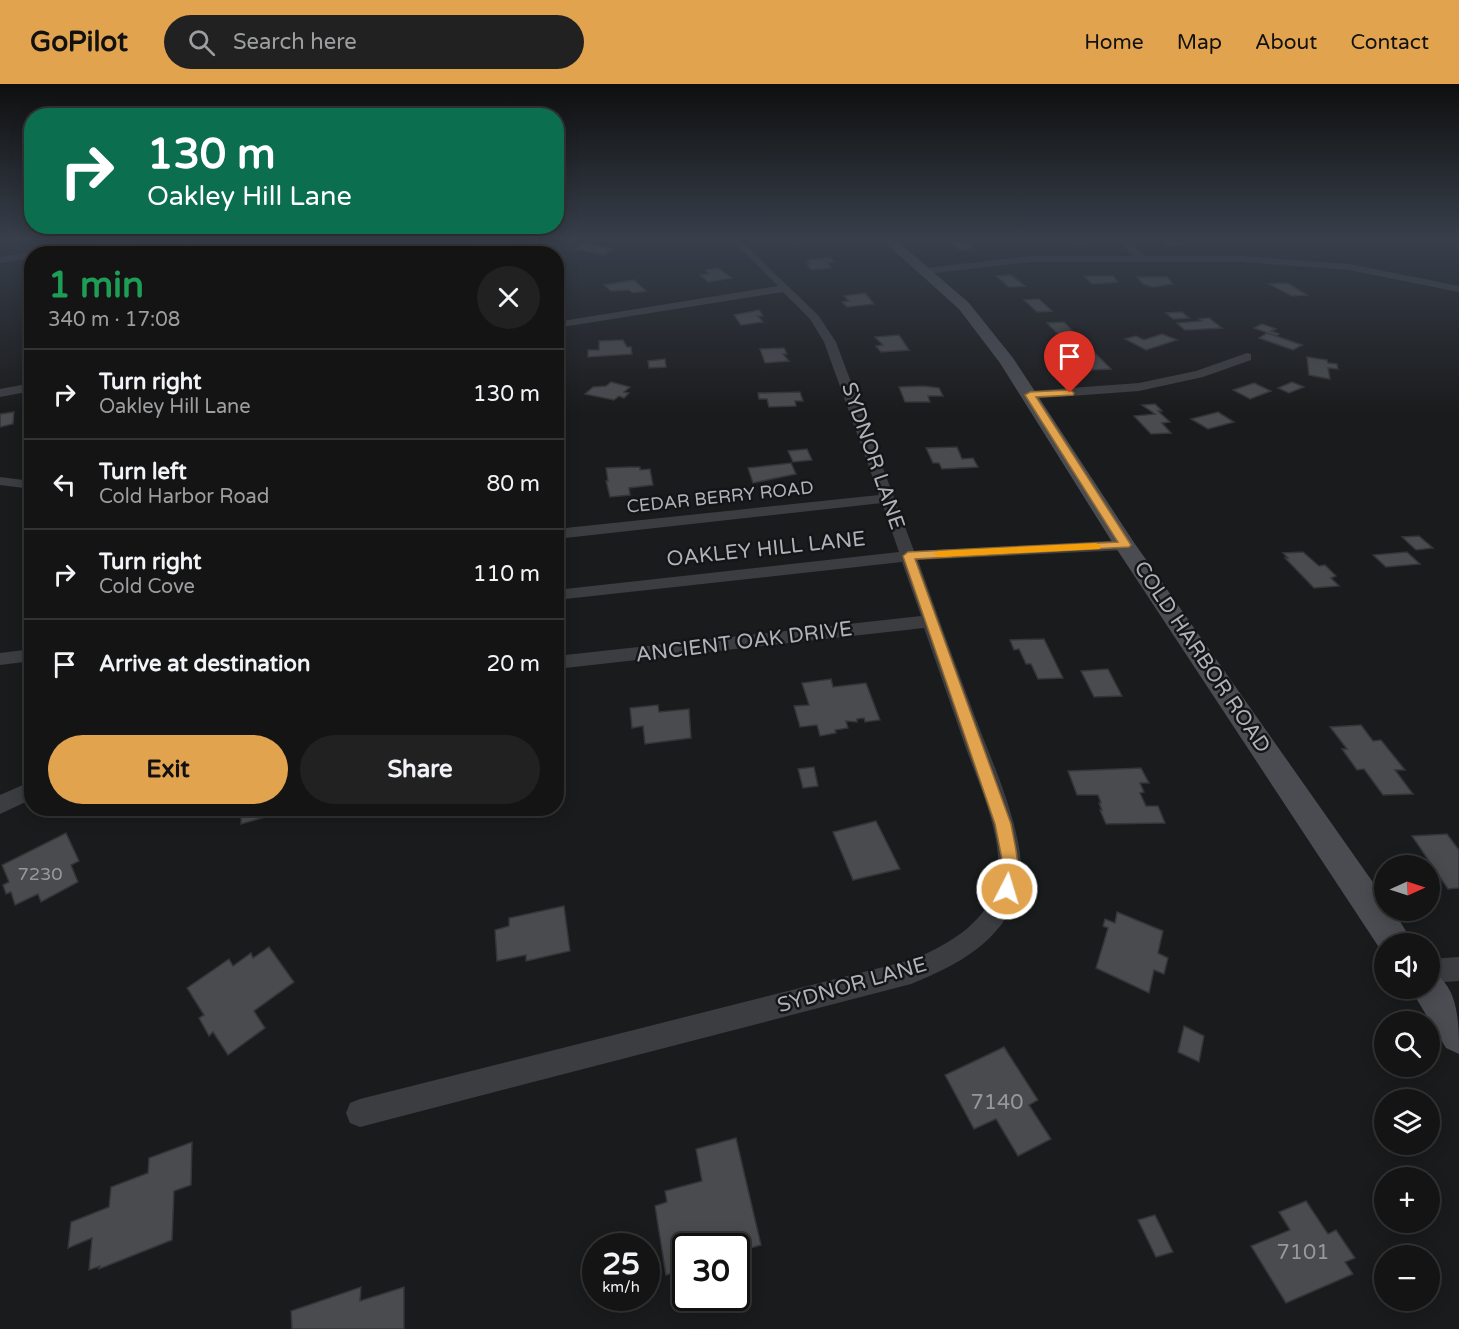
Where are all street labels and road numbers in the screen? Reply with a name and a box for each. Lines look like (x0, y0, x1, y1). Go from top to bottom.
street label: SYDNOR LANE (836, 379, 910, 533)
street label: CEDAR BERRY ROAD (625, 476, 815, 518)
street label: OAKLEY HILL LANE (665, 526, 867, 572)
street label: COLD HARBOR ROAD (1128, 556, 1276, 758)
street label: ANCIENT OAK DRIVE (634, 616, 854, 668)
street label: SYDNOR LANE (775, 952, 929, 1018)

